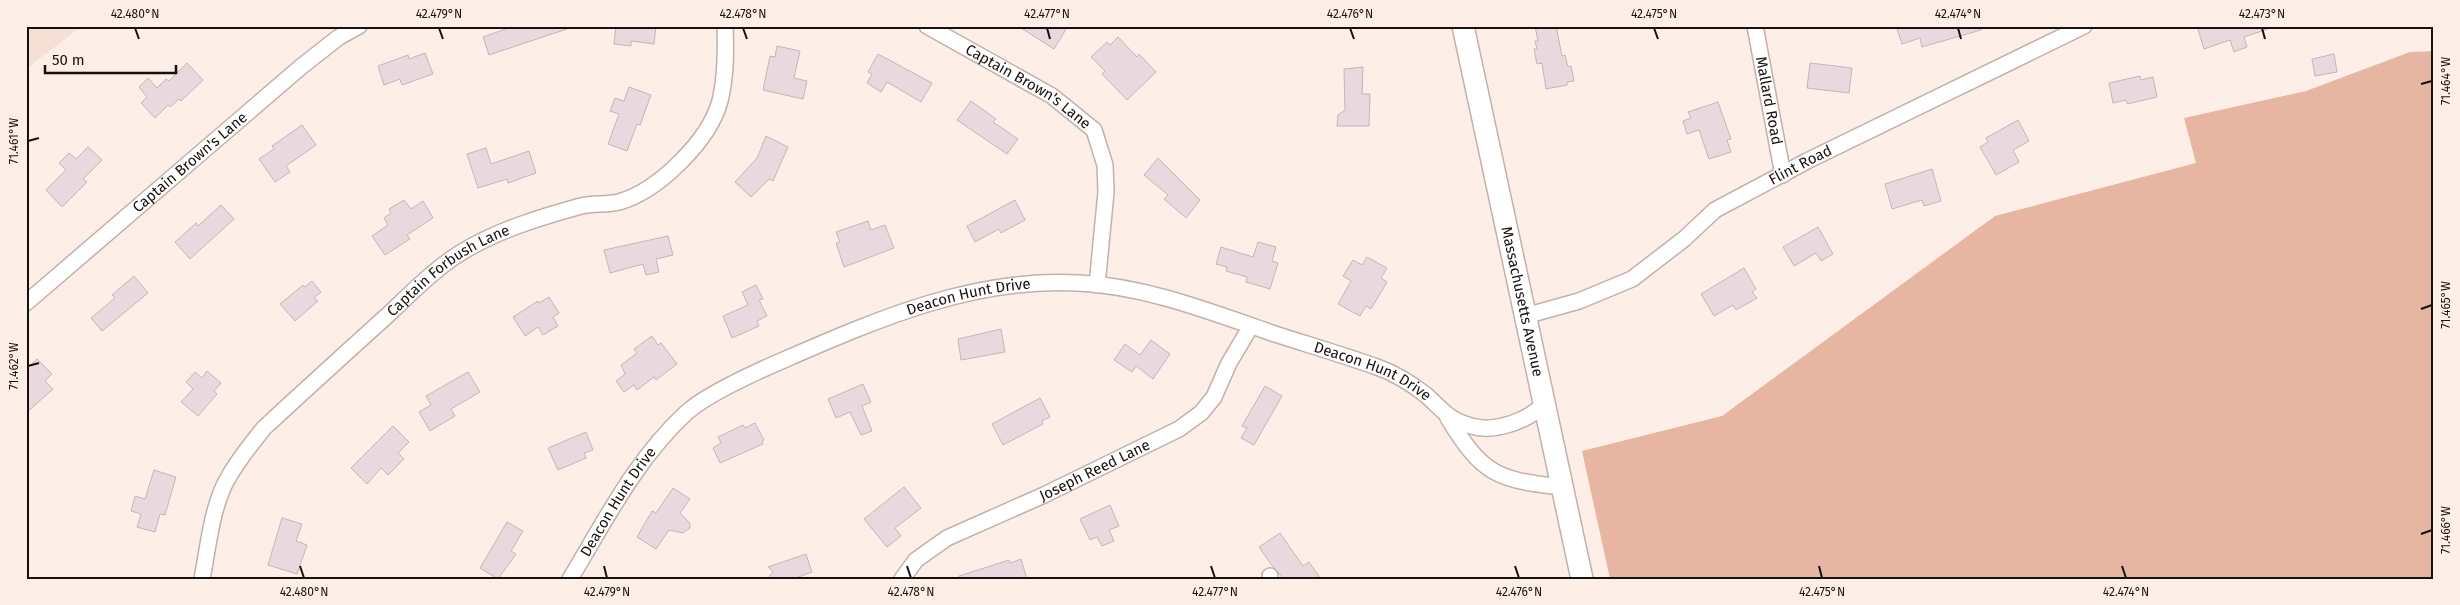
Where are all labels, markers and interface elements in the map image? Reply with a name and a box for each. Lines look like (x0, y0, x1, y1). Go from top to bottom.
text: 42.480°N (111, 7, 159, 21)
text: 42.479°N (416, 7, 462, 21)
text: 42.478°N (720, 7, 766, 21)
text: 42.477°N (1024, 7, 1070, 21)
text: 42.476°N (1327, 7, 1373, 21)
text: 42.475°N (1631, 7, 1677, 21)
text: 42.474°N (1935, 7, 1981, 21)
text: 42.473°N (2239, 7, 2285, 21)
street label: Captain Brown's Lane (962, 40, 1094, 133)
scale bar (45, 42, 176, 74)
text: 50 m (52, 51, 85, 69)
street label: Mallard Road (1752, 55, 1786, 146)
text: 71.464°W (2439, 57, 2453, 105)
street label: Captain Brown's Lane (129, 108, 251, 216)
text: 71.461°W (7, 118, 21, 164)
street label: Flint Road (1766, 141, 1835, 189)
street label: Captain Forbush Lane (383, 221, 512, 320)
street label: Massachusetts Avenue (1497, 225, 1547, 378)
street label: Deacon Hunt Drive (904, 275, 1031, 319)
text: 71.465°W (2439, 281, 2453, 329)
street label: Deacon Hunt Drive (1312, 338, 1435, 405)
text: 71.462°W (7, 342, 21, 390)
street label: Joseph Reed Lane (1037, 436, 1153, 505)
street label: Deacon Hunt Drive (576, 443, 660, 560)
text: 71.466°W (2439, 506, 2453, 554)
text: 42.480°N (280, 585, 328, 599)
text: 42.479°N (584, 585, 630, 599)
text: 42.478°N (888, 585, 934, 599)
text: 42.477°N (1192, 585, 1238, 599)
text: 42.476°N (1496, 585, 1542, 599)
text: 42.475°N (1799, 585, 1845, 599)
text: 42.474°N (2103, 585, 2149, 599)

